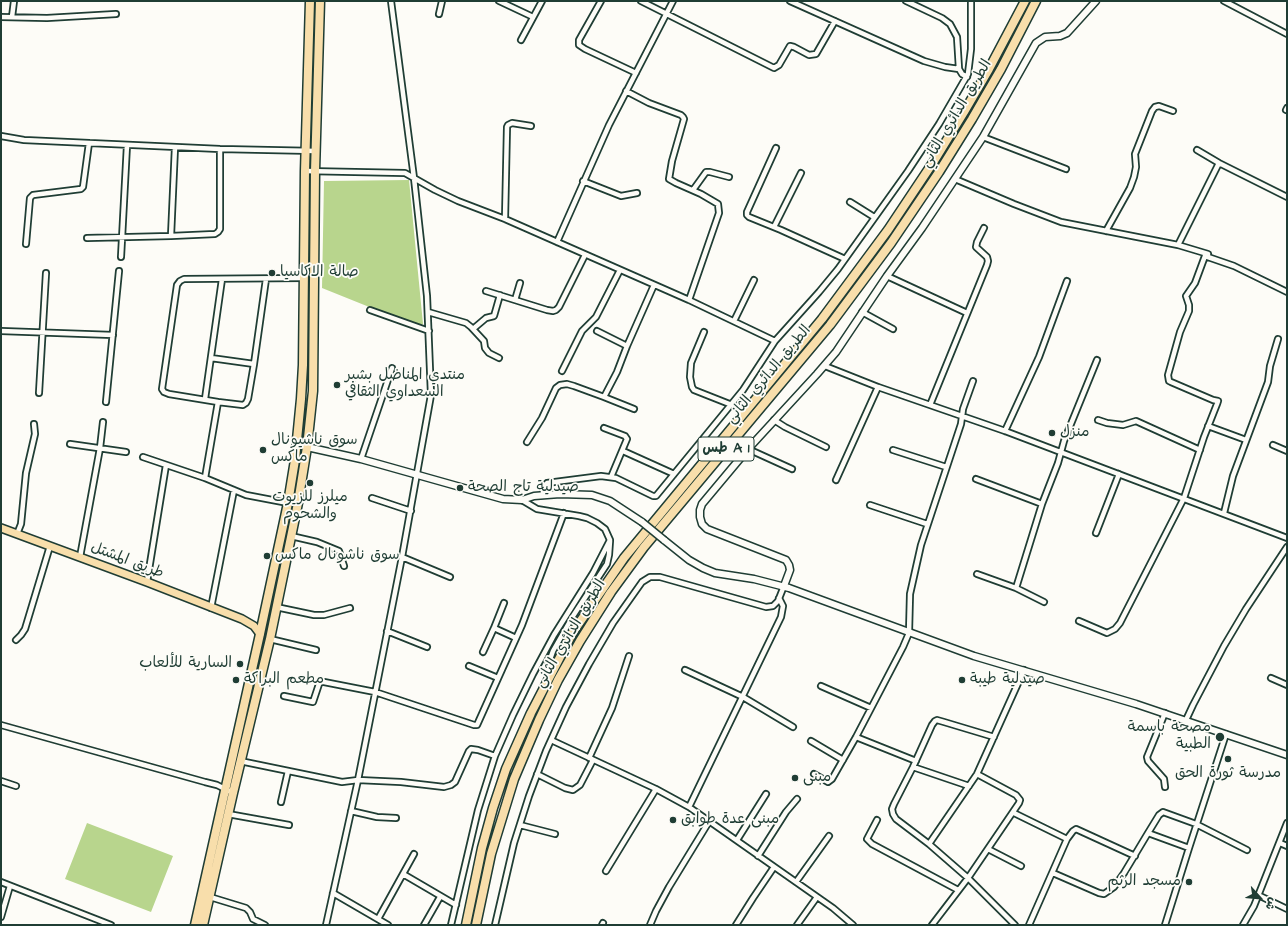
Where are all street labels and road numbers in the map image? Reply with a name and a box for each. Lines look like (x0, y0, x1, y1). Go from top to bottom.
street label: الطريق الدائري الثاني (918, 57, 996, 171)
street label: الطريق الدائري الثاني (723, 322, 815, 428)
road number: طس A 1 (698, 437, 754, 461)
street label: طريق المشتل (88, 539, 166, 583)
street label: الطريق الدائري الثاني (532, 577, 610, 691)

